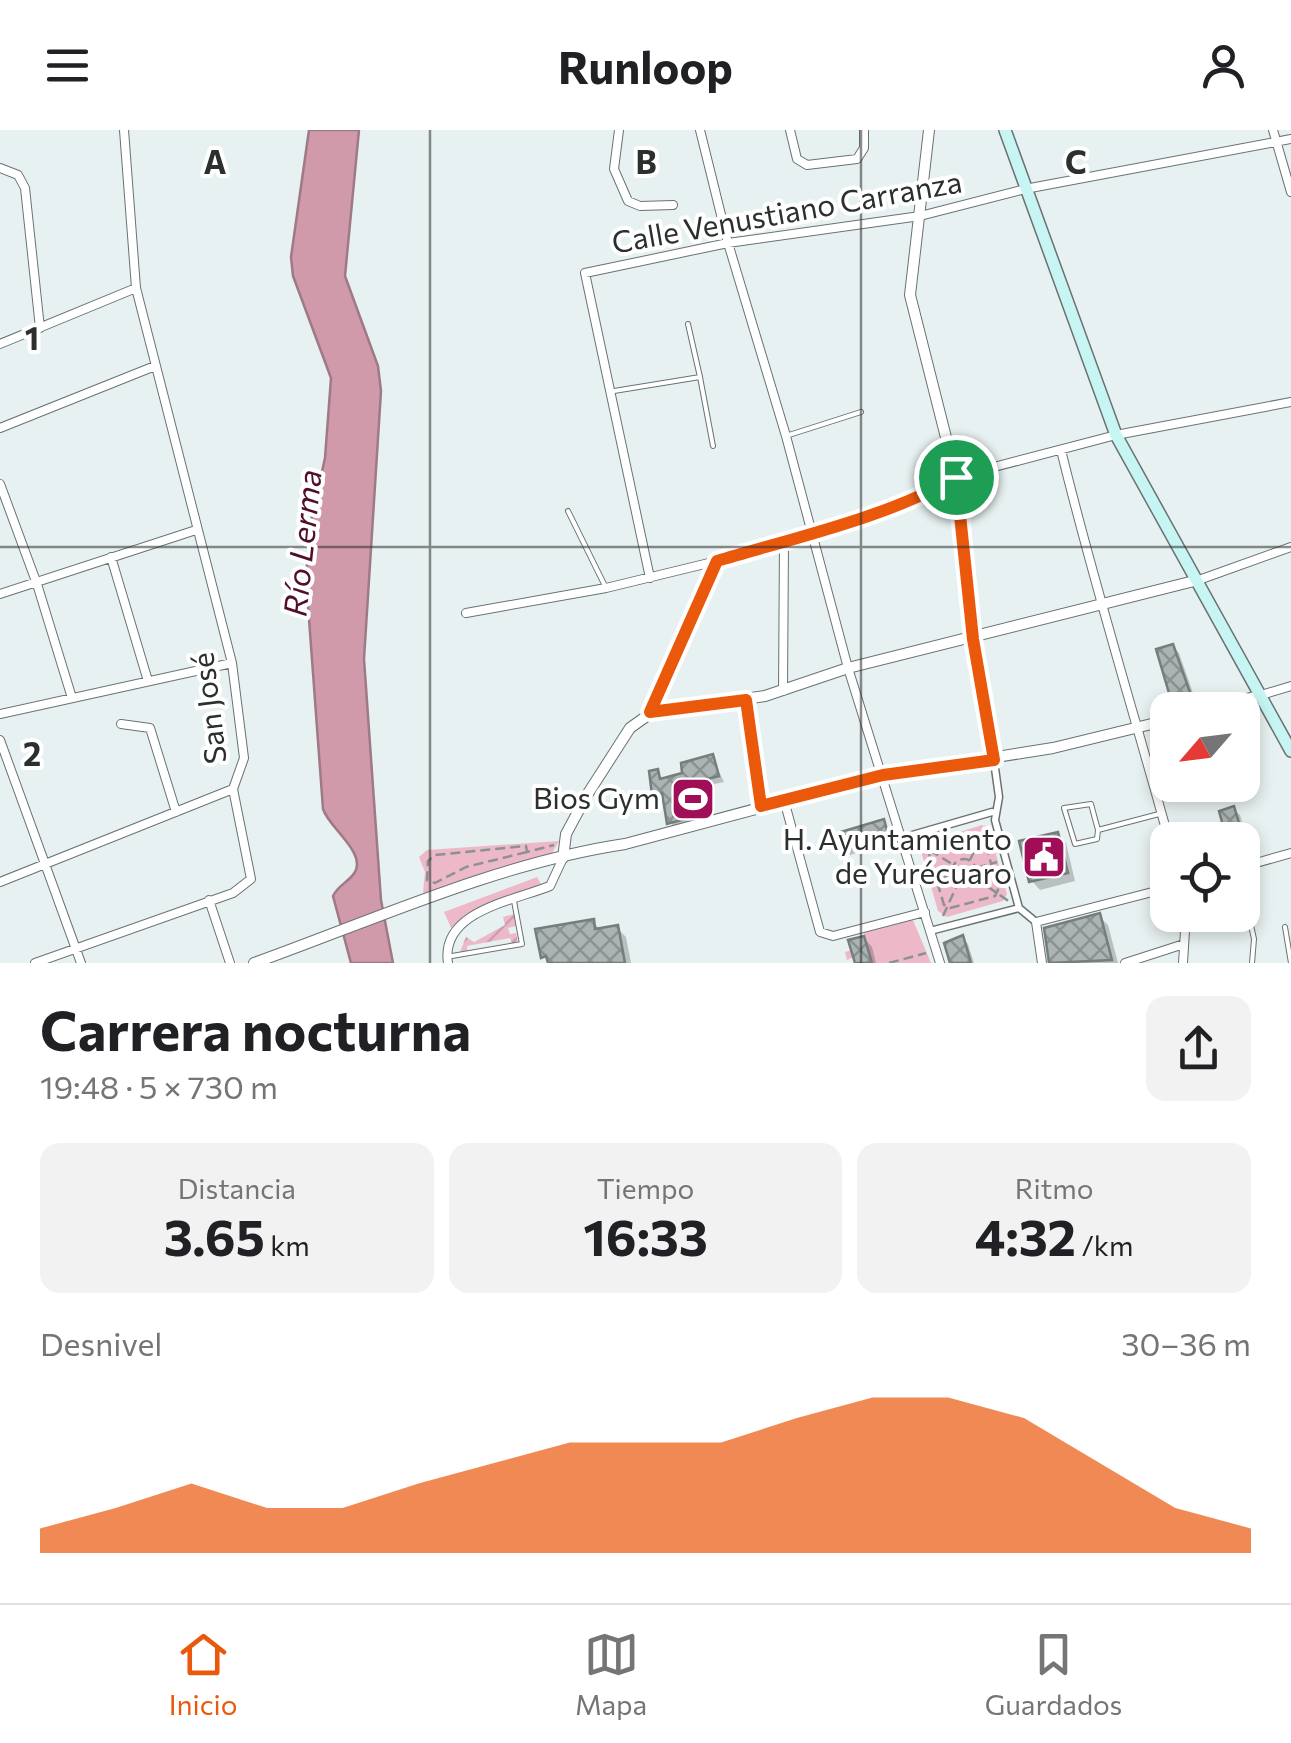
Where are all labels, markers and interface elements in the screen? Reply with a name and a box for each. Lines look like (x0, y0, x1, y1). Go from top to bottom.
icon: menu (40, 38, 95, 93)
text: Runloop (558, 38, 733, 93)
icon: person (1196, 38, 1251, 93)
text: A (204, 141, 227, 181)
text: B (635, 141, 657, 181)
text: C (1065, 141, 1087, 181)
street label: Calle Venustiano Carranza (609, 162, 965, 260)
text: 1 (25, 317, 39, 357)
pin (914, 435, 999, 520)
icon: arrive (929, 450, 984, 505)
water label: Río Lerma (273, 467, 329, 618)
street label: San José (182, 650, 233, 766)
north arrow (1150, 692, 1260, 802)
map controls (1150, 692, 1260, 932)
text: 2 (23, 733, 41, 773)
sports icon: Bios Gym (670, 776, 716, 822)
place label: Bios Gym (533, 778, 660, 815)
place label: H. Ayuntamiento de Yurécuaro (783, 819, 1012, 890)
button: locate (1150, 822, 1260, 932)
public building icon: H. Ayuntamiento de Yurécuaro (1021, 834, 1067, 880)
text: Carrera nocturna (40, 995, 471, 1062)
button: share (1146, 996, 1251, 1101)
text: 19:48 · 5 × 730 m (40, 1066, 278, 1106)
text: Distancia (178, 1171, 296, 1205)
text: Tiempo (597, 1171, 694, 1205)
text: Ritmo (1015, 1171, 1093, 1205)
text: 3.65 (164, 1205, 265, 1266)
text: 16:33 (583, 1205, 708, 1266)
text: 4:32 (975, 1205, 1076, 1266)
text: km (265, 1228, 310, 1262)
text: /km (1076, 1228, 1133, 1262)
text: Desnivel (40, 1323, 162, 1363)
text: 30–36 m (1121, 1323, 1251, 1363)
tab: Inicio (169, 1627, 238, 1721)
tab: Mapa (575, 1627, 647, 1721)
tab: Guardados (985, 1627, 1122, 1721)

